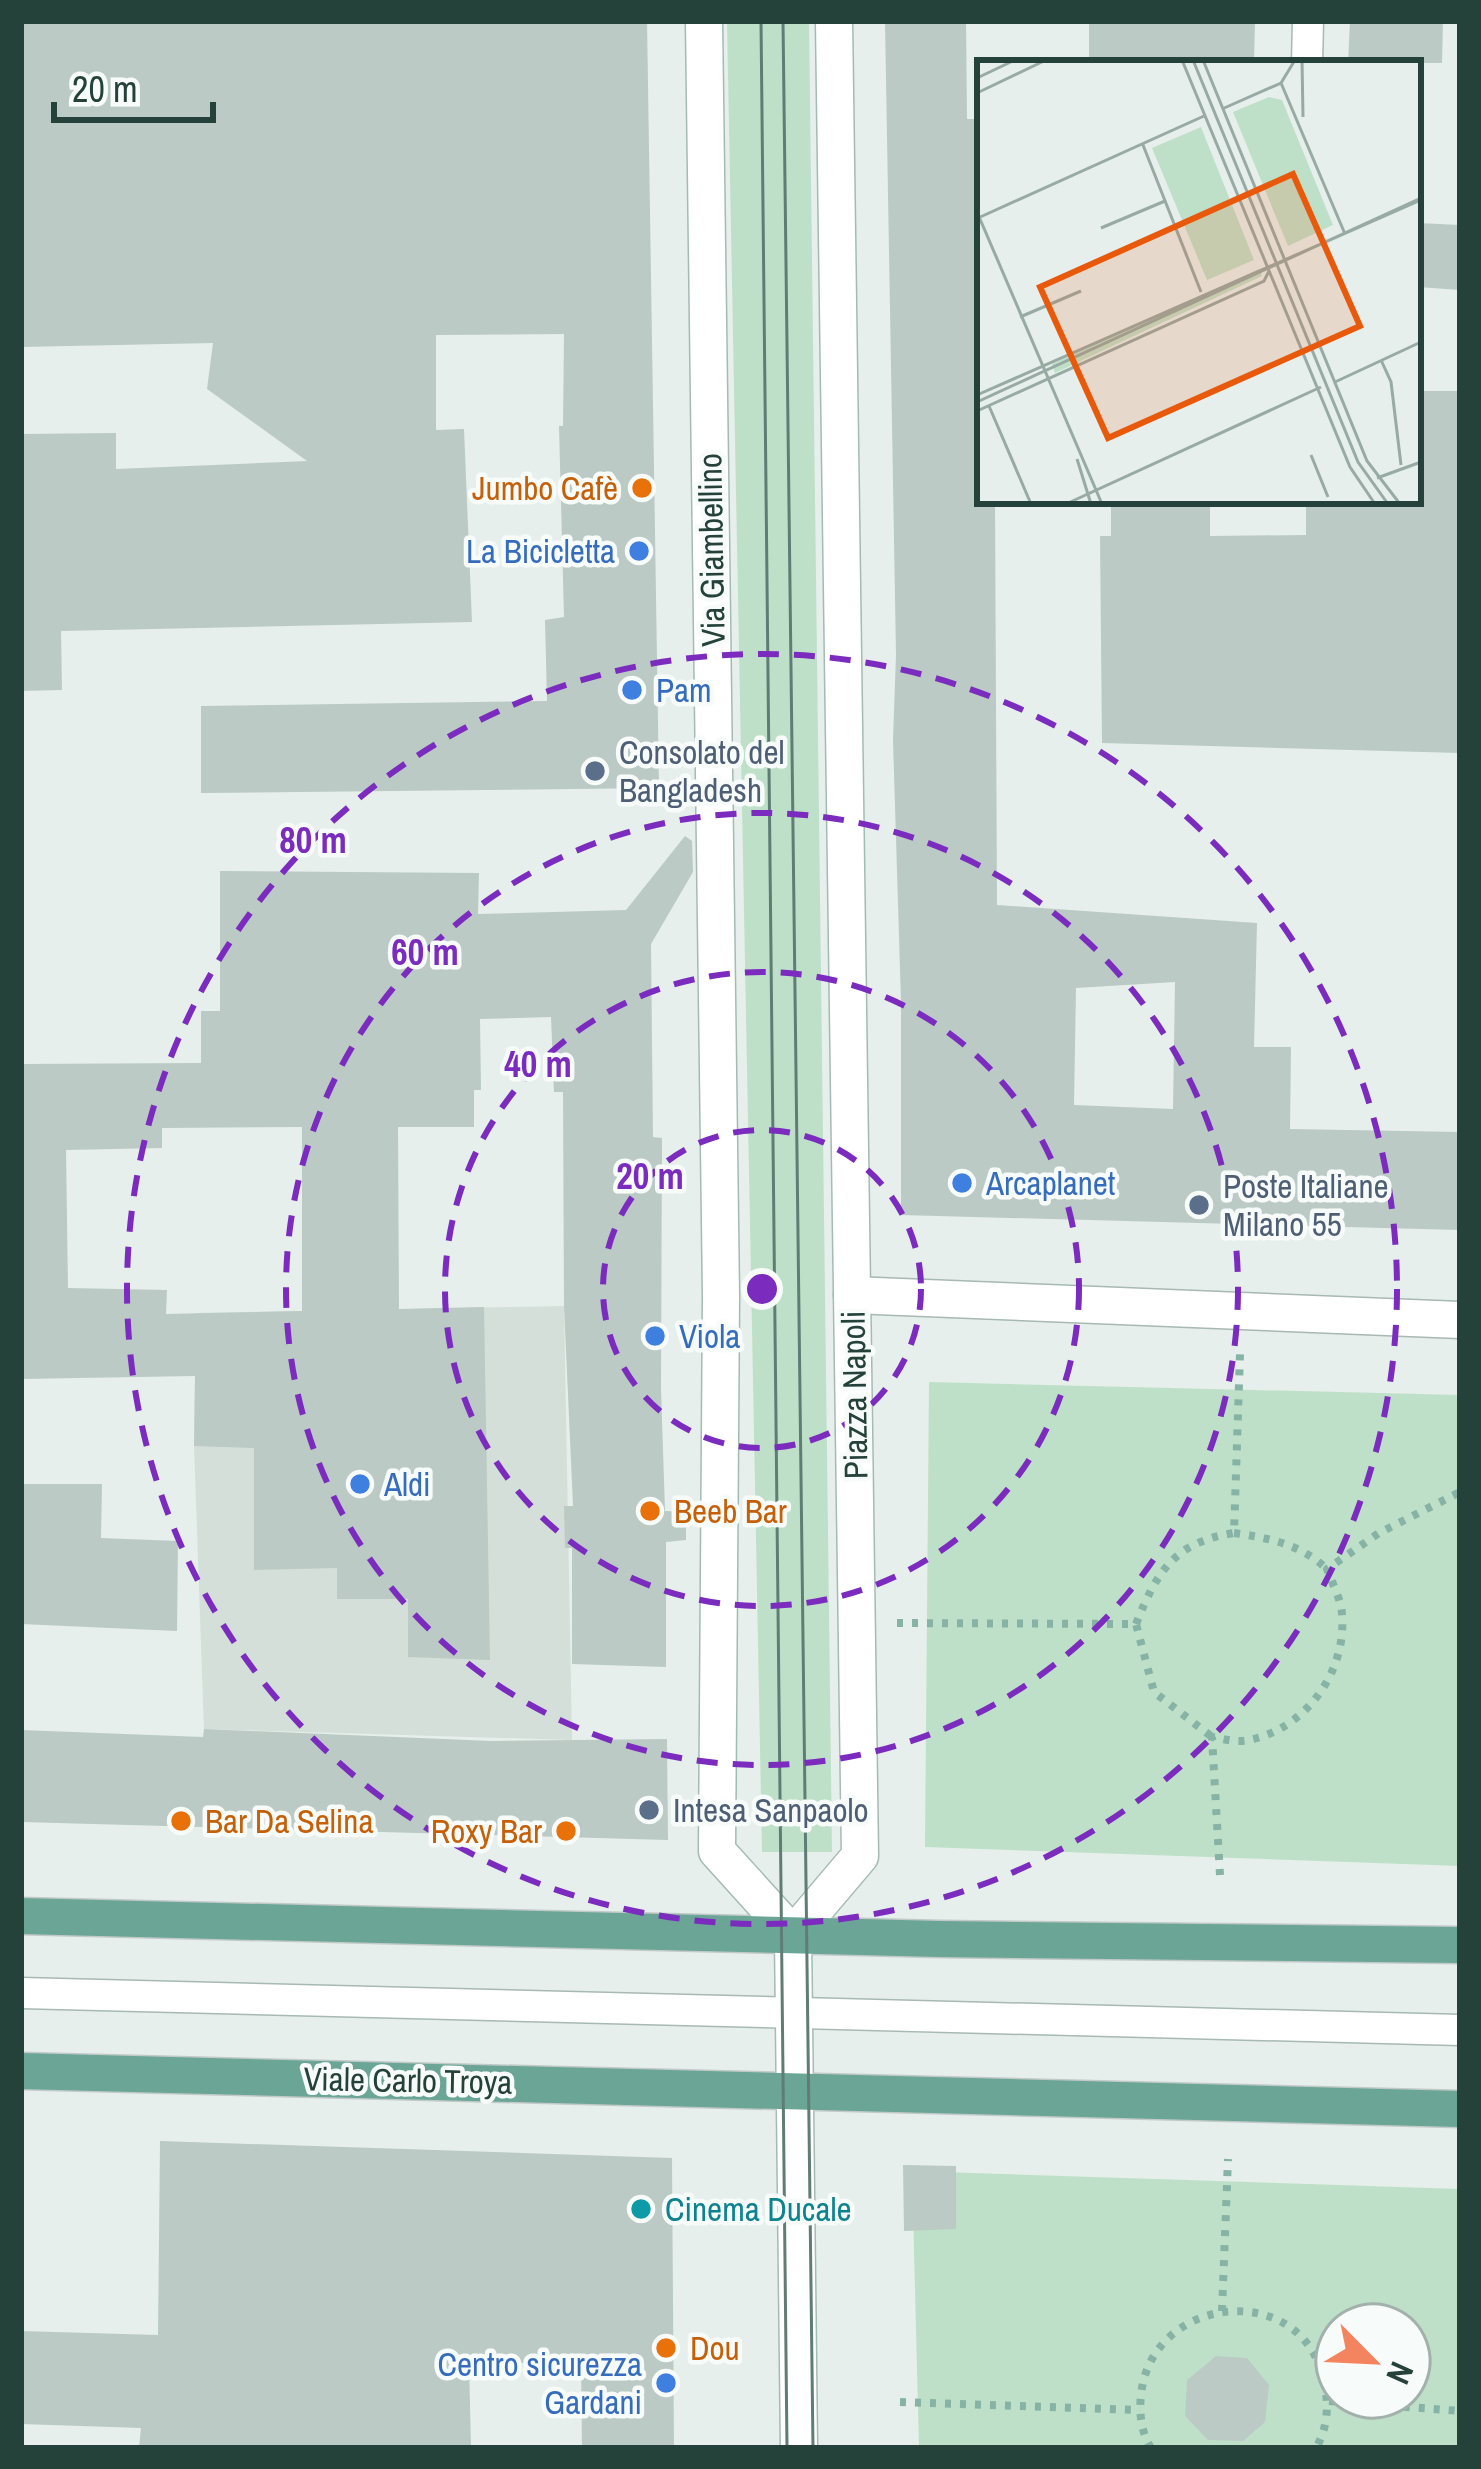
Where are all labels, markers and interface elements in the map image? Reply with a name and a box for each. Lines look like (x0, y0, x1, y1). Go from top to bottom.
scale bar (54, 48, 213, 122)
inset map (977, 60, 1421, 504)
text: 20 m (72, 65, 138, 113)
street label: Via Giambellino (687, 453, 735, 647)
place label: Jumbo Cafè (472, 466, 618, 510)
marker: Jumbo Cafè (629, 475, 655, 501)
place label: La Bicicletta (466, 529, 615, 573)
marker: La Bicicletta (626, 538, 652, 564)
place label: Pam (656, 668, 712, 712)
marker: Pam (619, 677, 645, 703)
place label: Consolato del Bangladesh (619, 730, 784, 812)
marker: Consolato del Bangladesh (582, 758, 608, 784)
text: 80 m (279, 816, 347, 864)
text: 60 m (391, 928, 459, 976)
text: 40 m (504, 1040, 572, 1088)
text: 20 m (616, 1152, 684, 1200)
place label: Arcaplanet (985, 1161, 1115, 1205)
place label: Poste Italiane Milano 55 (1223, 1164, 1389, 1246)
marker: Arcaplanet (949, 1170, 975, 1196)
marker: Poste Italiane Milano 55 (1186, 1192, 1212, 1218)
centre of rings (741, 1268, 783, 1310)
street label: Piazza Napoli (831, 1310, 877, 1480)
place label: Viola (679, 1314, 740, 1358)
marker: Viola (642, 1323, 668, 1349)
place label: Aldi (383, 1462, 431, 1506)
marker: Aldi (347, 1471, 373, 1497)
place label: Beeb Bar (674, 1489, 787, 1533)
marker: Beeb Bar (637, 1498, 663, 1524)
place label: Intesa Sanpaolo (673, 1788, 869, 1832)
marker: Intesa Sanpaolo (636, 1797, 662, 1823)
place label: Bar Da Selina (205, 1799, 373, 1843)
marker: Bar Da Selina (168, 1808, 194, 1834)
place label: Roxy Bar (431, 1809, 542, 1853)
marker: Roxy Bar (553, 1818, 579, 1844)
street label: Viale Carlo Troya (303, 2056, 513, 2104)
place label: Cinema Ducale (665, 2187, 851, 2231)
marker: Cinema Ducale (628, 2196, 654, 2222)
north arrow (1313, 2301, 1433, 2421)
place label: Dou (690, 2326, 740, 2370)
marker: Dou (653, 2335, 679, 2361)
place label: Centro sicurezza Gardani (437, 2342, 642, 2424)
text: N (1376, 2355, 1424, 2391)
marker: Centro sicurezza Gardani (653, 2370, 679, 2396)

